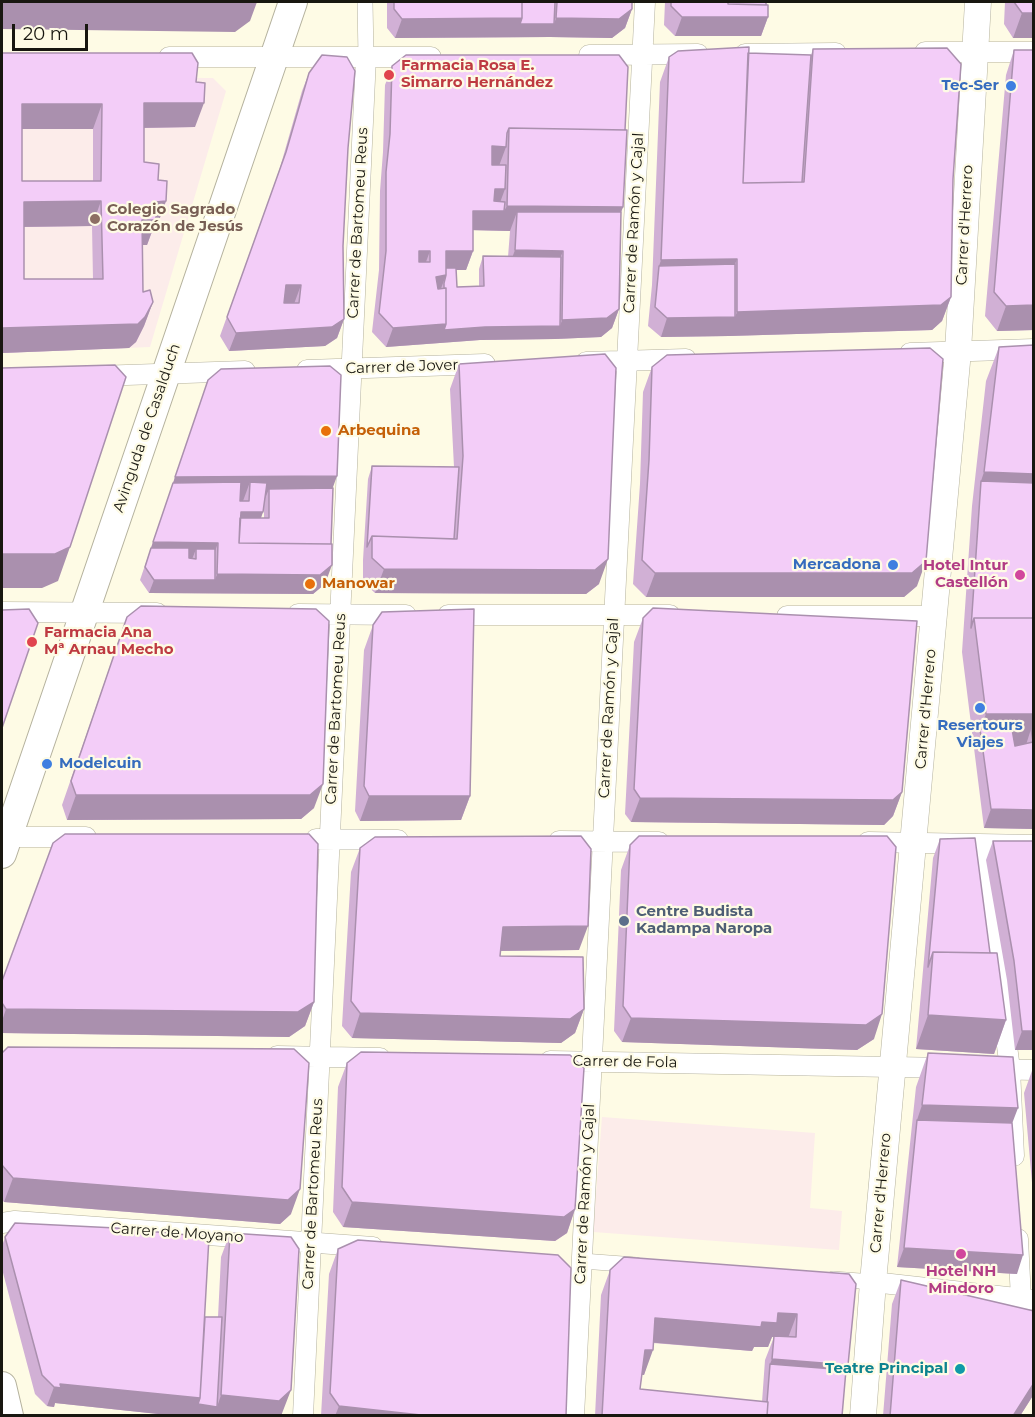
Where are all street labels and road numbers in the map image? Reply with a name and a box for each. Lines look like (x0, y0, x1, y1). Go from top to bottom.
street label: Carrer de Bartomeu Reus (344, 127, 372, 319)
street label: Carrer de Ramón y Cajal (620, 132, 648, 314)
street label: Carrer d'Herrero (953, 164, 977, 286)
street label: Avinguda de Casalduch (110, 341, 184, 515)
street label: Carrer de Jover (345, 356, 459, 378)
street label: Carrer de Bartomeu Reus (322, 613, 350, 805)
street label: Carrer de Ramón y Cajal (595, 617, 623, 799)
street label: Carrer d'Herrero (912, 648, 940, 770)
street label: Carrer de Fola (572, 1052, 678, 1072)
street label: Carrer de Bartomeu Reus (299, 1098, 327, 1290)
street label: Carrer de Ramón y Cajal (571, 1103, 599, 1285)
street label: Carrer d'Herrero (867, 1132, 895, 1254)
street label: Carrer de Moyano (110, 1219, 244, 1247)

